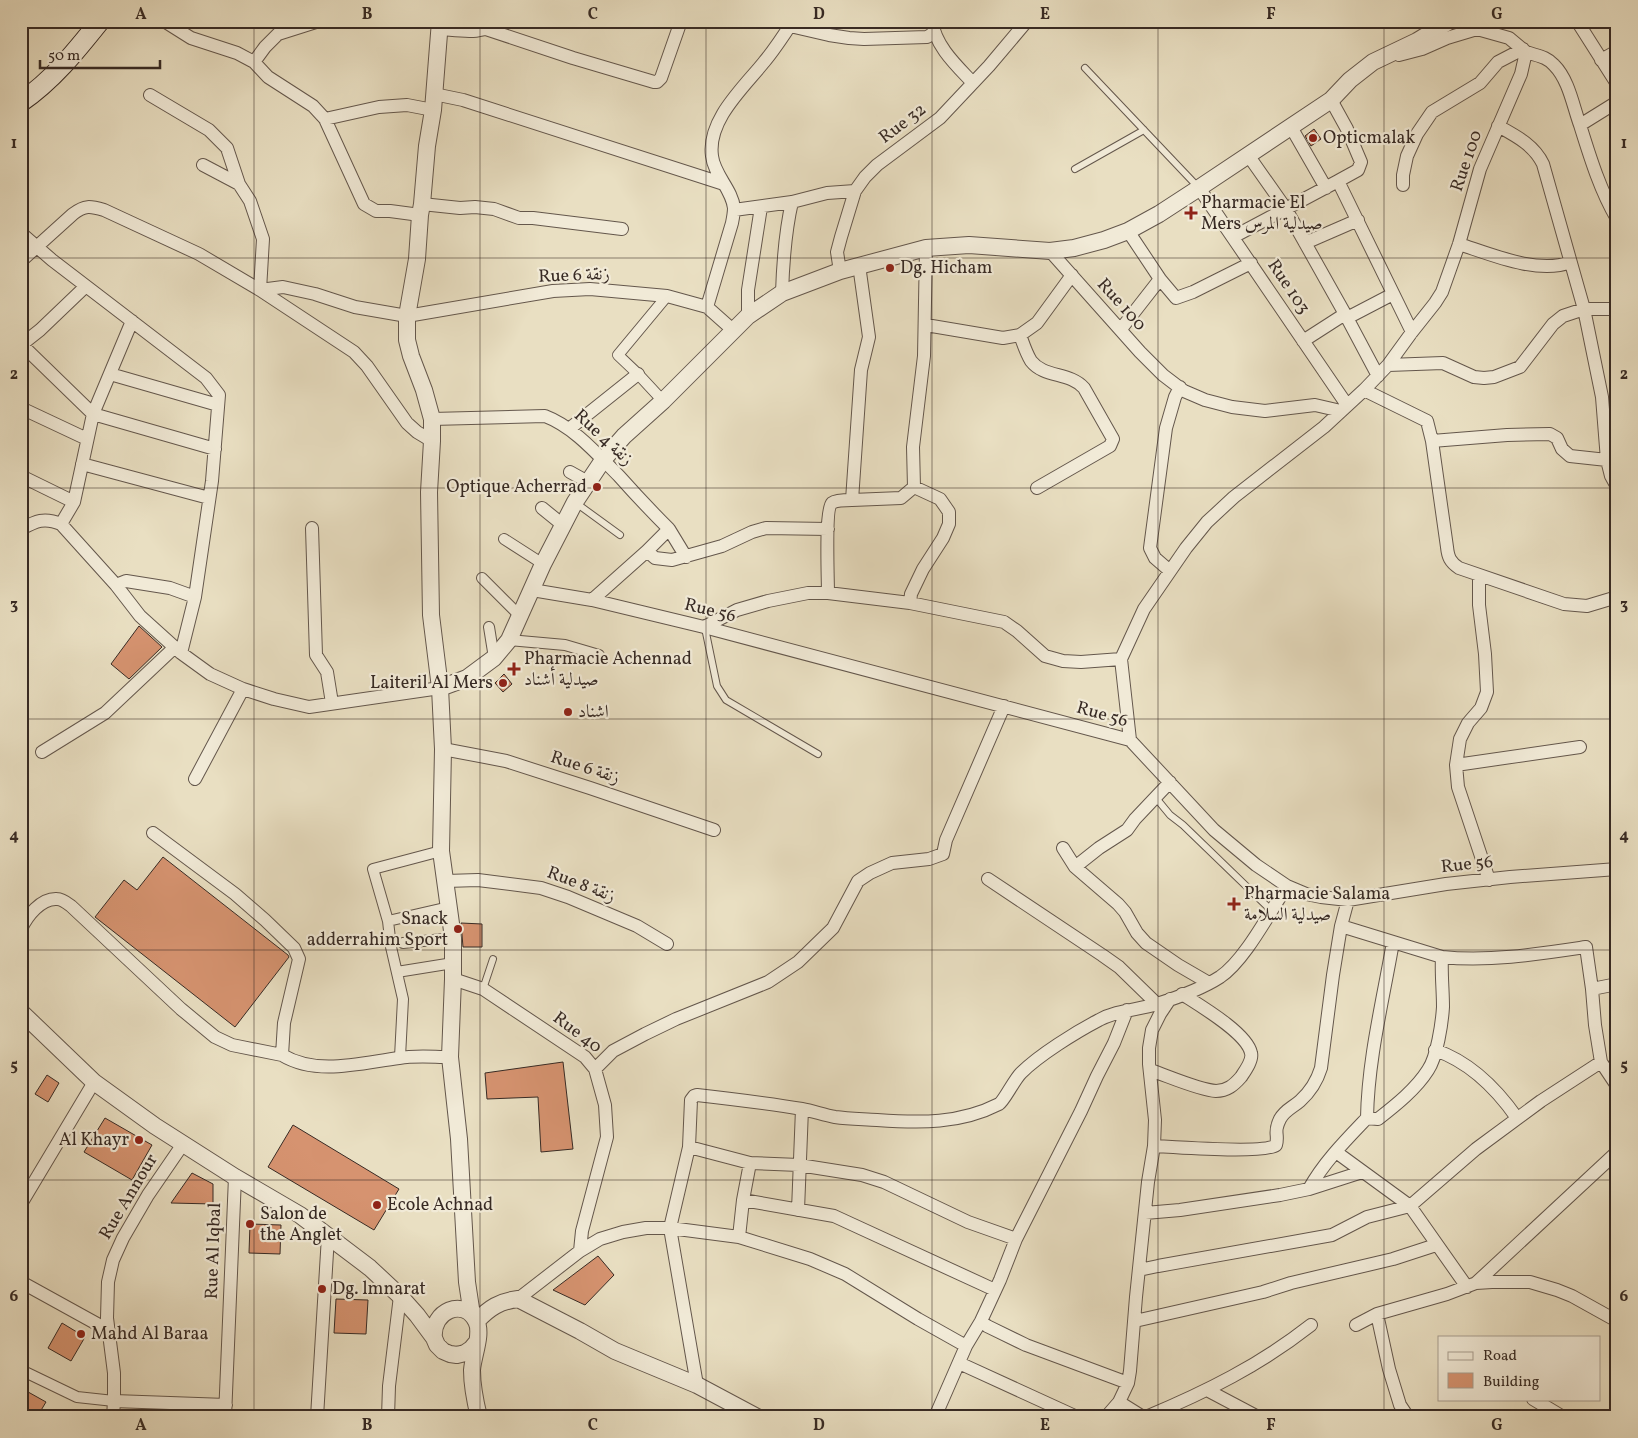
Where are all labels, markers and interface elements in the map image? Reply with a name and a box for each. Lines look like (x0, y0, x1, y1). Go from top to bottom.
text: A (135, 4, 147, 26)
text: B (362, 4, 373, 26)
text: C (588, 4, 598, 26)
text: D (813, 4, 825, 26)
text: E (1040, 4, 1050, 26)
text: F (1266, 4, 1276, 26)
text: G (1491, 4, 1503, 26)
scale bar (40, 38, 160, 70)
text: 50 m (48, 46, 80, 67)
street label: Rue 32 (874, 98, 932, 150)
place label: Opticmalak (1323, 126, 1415, 151)
street label: Rue 100 (1445, 127, 1489, 195)
marker: Opticmalak (1307, 132, 1319, 144)
text: 1 (11, 133, 17, 155)
text: 1 (1621, 133, 1627, 155)
place label: Pharmacie El Mers صيدلية المرس (1201, 191, 1323, 237)
marker: Pharmacie El Mers صيدلية المرس (1185, 207, 1197, 219)
street label: Rue 103 (1261, 255, 1315, 319)
place label: Dg. Hicham (900, 256, 992, 281)
street label: Rue 6 زنقة (538, 262, 610, 290)
marker: Dg. Hicham (884, 262, 896, 274)
street label: Rue 100 (1090, 273, 1152, 337)
text: 2 (10, 364, 18, 386)
text: 2 (1620, 364, 1628, 386)
street label: Rue 4 زنقة (568, 404, 638, 472)
place label: Optique Acherrad (446, 475, 587, 500)
marker: Optique Acherrad (591, 481, 603, 493)
street label: Rue 56 (682, 593, 738, 629)
text: 3 (10, 594, 18, 616)
text: 3 (1620, 594, 1628, 616)
place label: Pharmacie Achennad صيدلية أشناد (524, 647, 692, 693)
marker: Pharmacie Achennad صيدلية أشناد (508, 663, 520, 675)
place label: Laiteril Al Mers (370, 671, 493, 696)
marker: Laiteril Al Mers (497, 677, 509, 689)
street label: Rue 56 (1073, 696, 1131, 734)
place label: اشناد (578, 700, 609, 725)
marker: اشناد (562, 706, 574, 718)
street label: Rue 6 زنقة (547, 745, 623, 791)
text: 4 (9, 825, 19, 847)
text: 4 (1619, 825, 1629, 847)
street label: Rue 56 (1440, 850, 1494, 880)
street label: Rue 8 زنقة (543, 861, 619, 909)
place label: Pharmacie Salama صيدلية السلامة (1244, 882, 1390, 928)
marker: Pharmacie Salama صيدلية السلامة (1228, 898, 1240, 910)
place label: Snack adderrahim Sport (307, 907, 448, 953)
marker: Snack adderrahim Sport (452, 923, 464, 935)
street label: Rue 40 (547, 1006, 607, 1060)
text: 5 (10, 1055, 18, 1077)
text: 5 (1620, 1055, 1628, 1077)
place label: Al Khayr (59, 1128, 129, 1153)
marker: Al Khayr (133, 1134, 145, 1146)
street label: Rue Annour (94, 1149, 165, 1245)
place label: Ecole Achnad (387, 1193, 493, 1218)
marker: Ecole Achnad (371, 1199, 383, 1211)
street label: Rue Al Iqbal (200, 1202, 228, 1300)
place label: Salon de the Anglet (260, 1202, 342, 1248)
marker: Salon de the Anglet (244, 1218, 256, 1230)
place label: Dg. lmnarat (332, 1277, 426, 1302)
marker: Dg. lmnarat (316, 1283, 328, 1295)
text: 6 (10, 1286, 19, 1308)
text: 6 (1620, 1286, 1629, 1308)
place label: Mahd Al Baraa (91, 1322, 209, 1347)
marker: Mahd Al Baraa (75, 1328, 87, 1340)
legend (1438, 1336, 1600, 1400)
text: Road (1483, 1346, 1517, 1367)
text: Building (1483, 1372, 1540, 1393)
text: A (135, 1415, 147, 1437)
text: B (362, 1415, 373, 1437)
text: C (588, 1415, 598, 1437)
text: D (813, 1415, 825, 1437)
text: E (1040, 1415, 1050, 1437)
text: F (1266, 1415, 1276, 1437)
text: G (1491, 1415, 1503, 1437)

